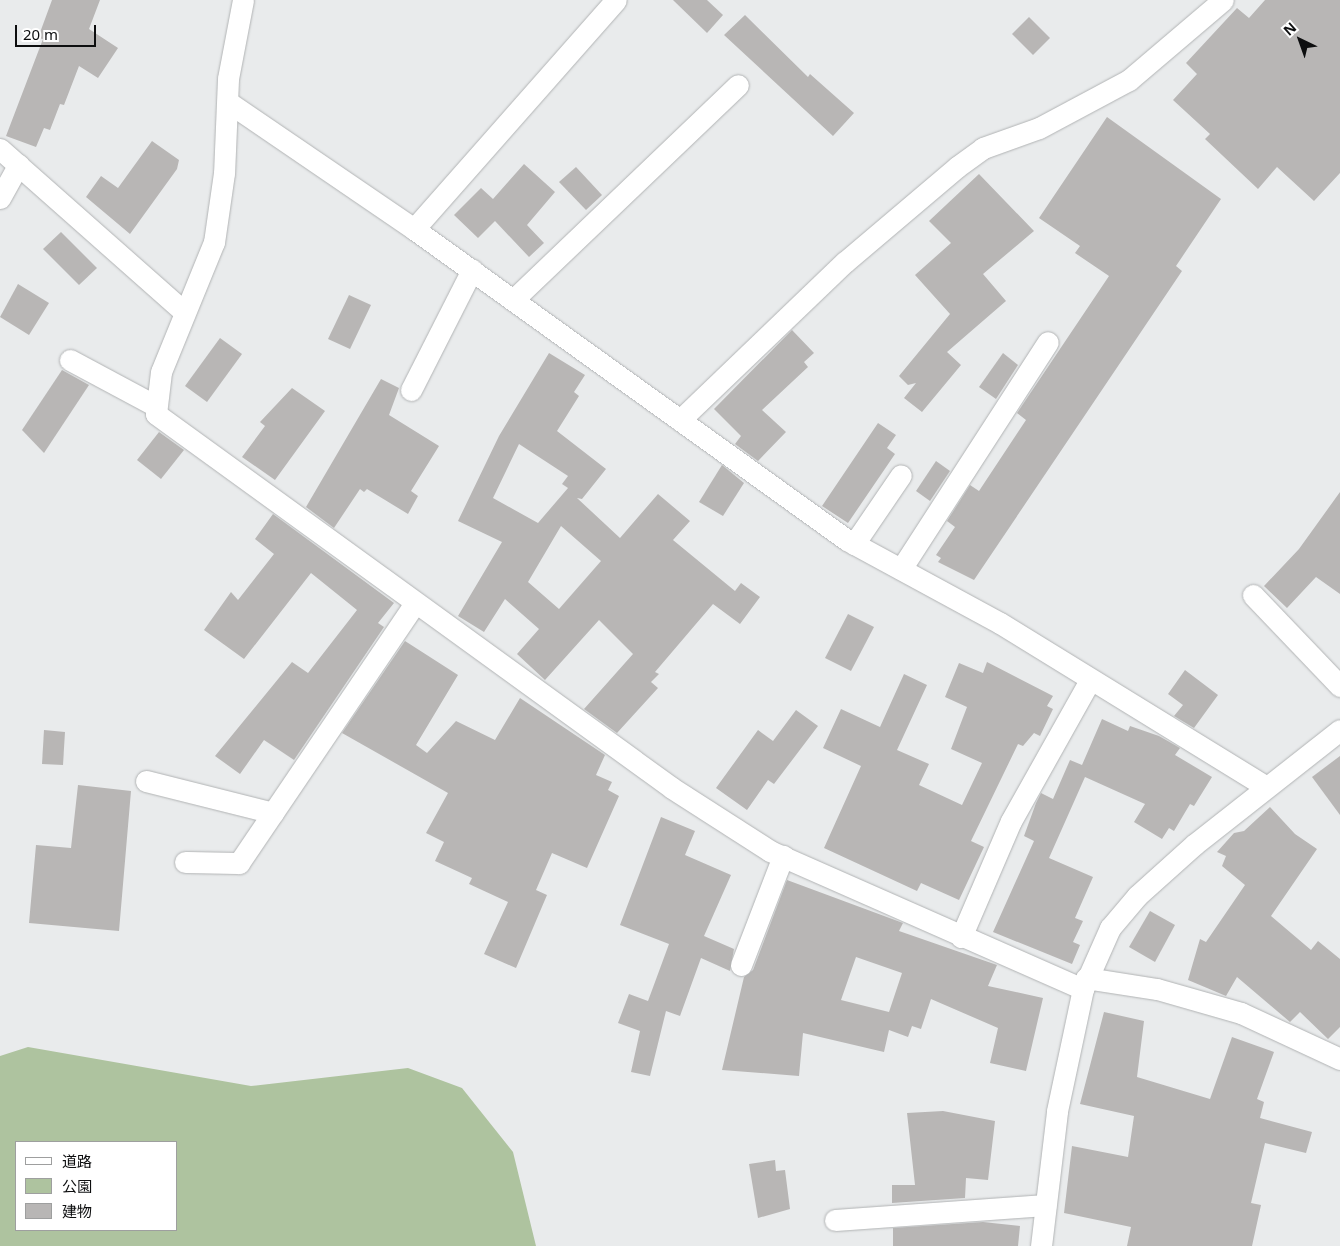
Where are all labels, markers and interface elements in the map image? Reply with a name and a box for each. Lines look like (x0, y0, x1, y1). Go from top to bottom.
scale bar (18, 15, 99, 47)
north arrow (1275, 15, 1325, 65)
text: N (1279, 18, 1300, 39)
text: 20 m (23, 24, 58, 44)
legend (15, 1141, 178, 1231)
text: 道路 (62, 1151, 92, 1171)
text: 公園 (62, 1176, 92, 1196)
text: 建物 (62, 1201, 92, 1221)

